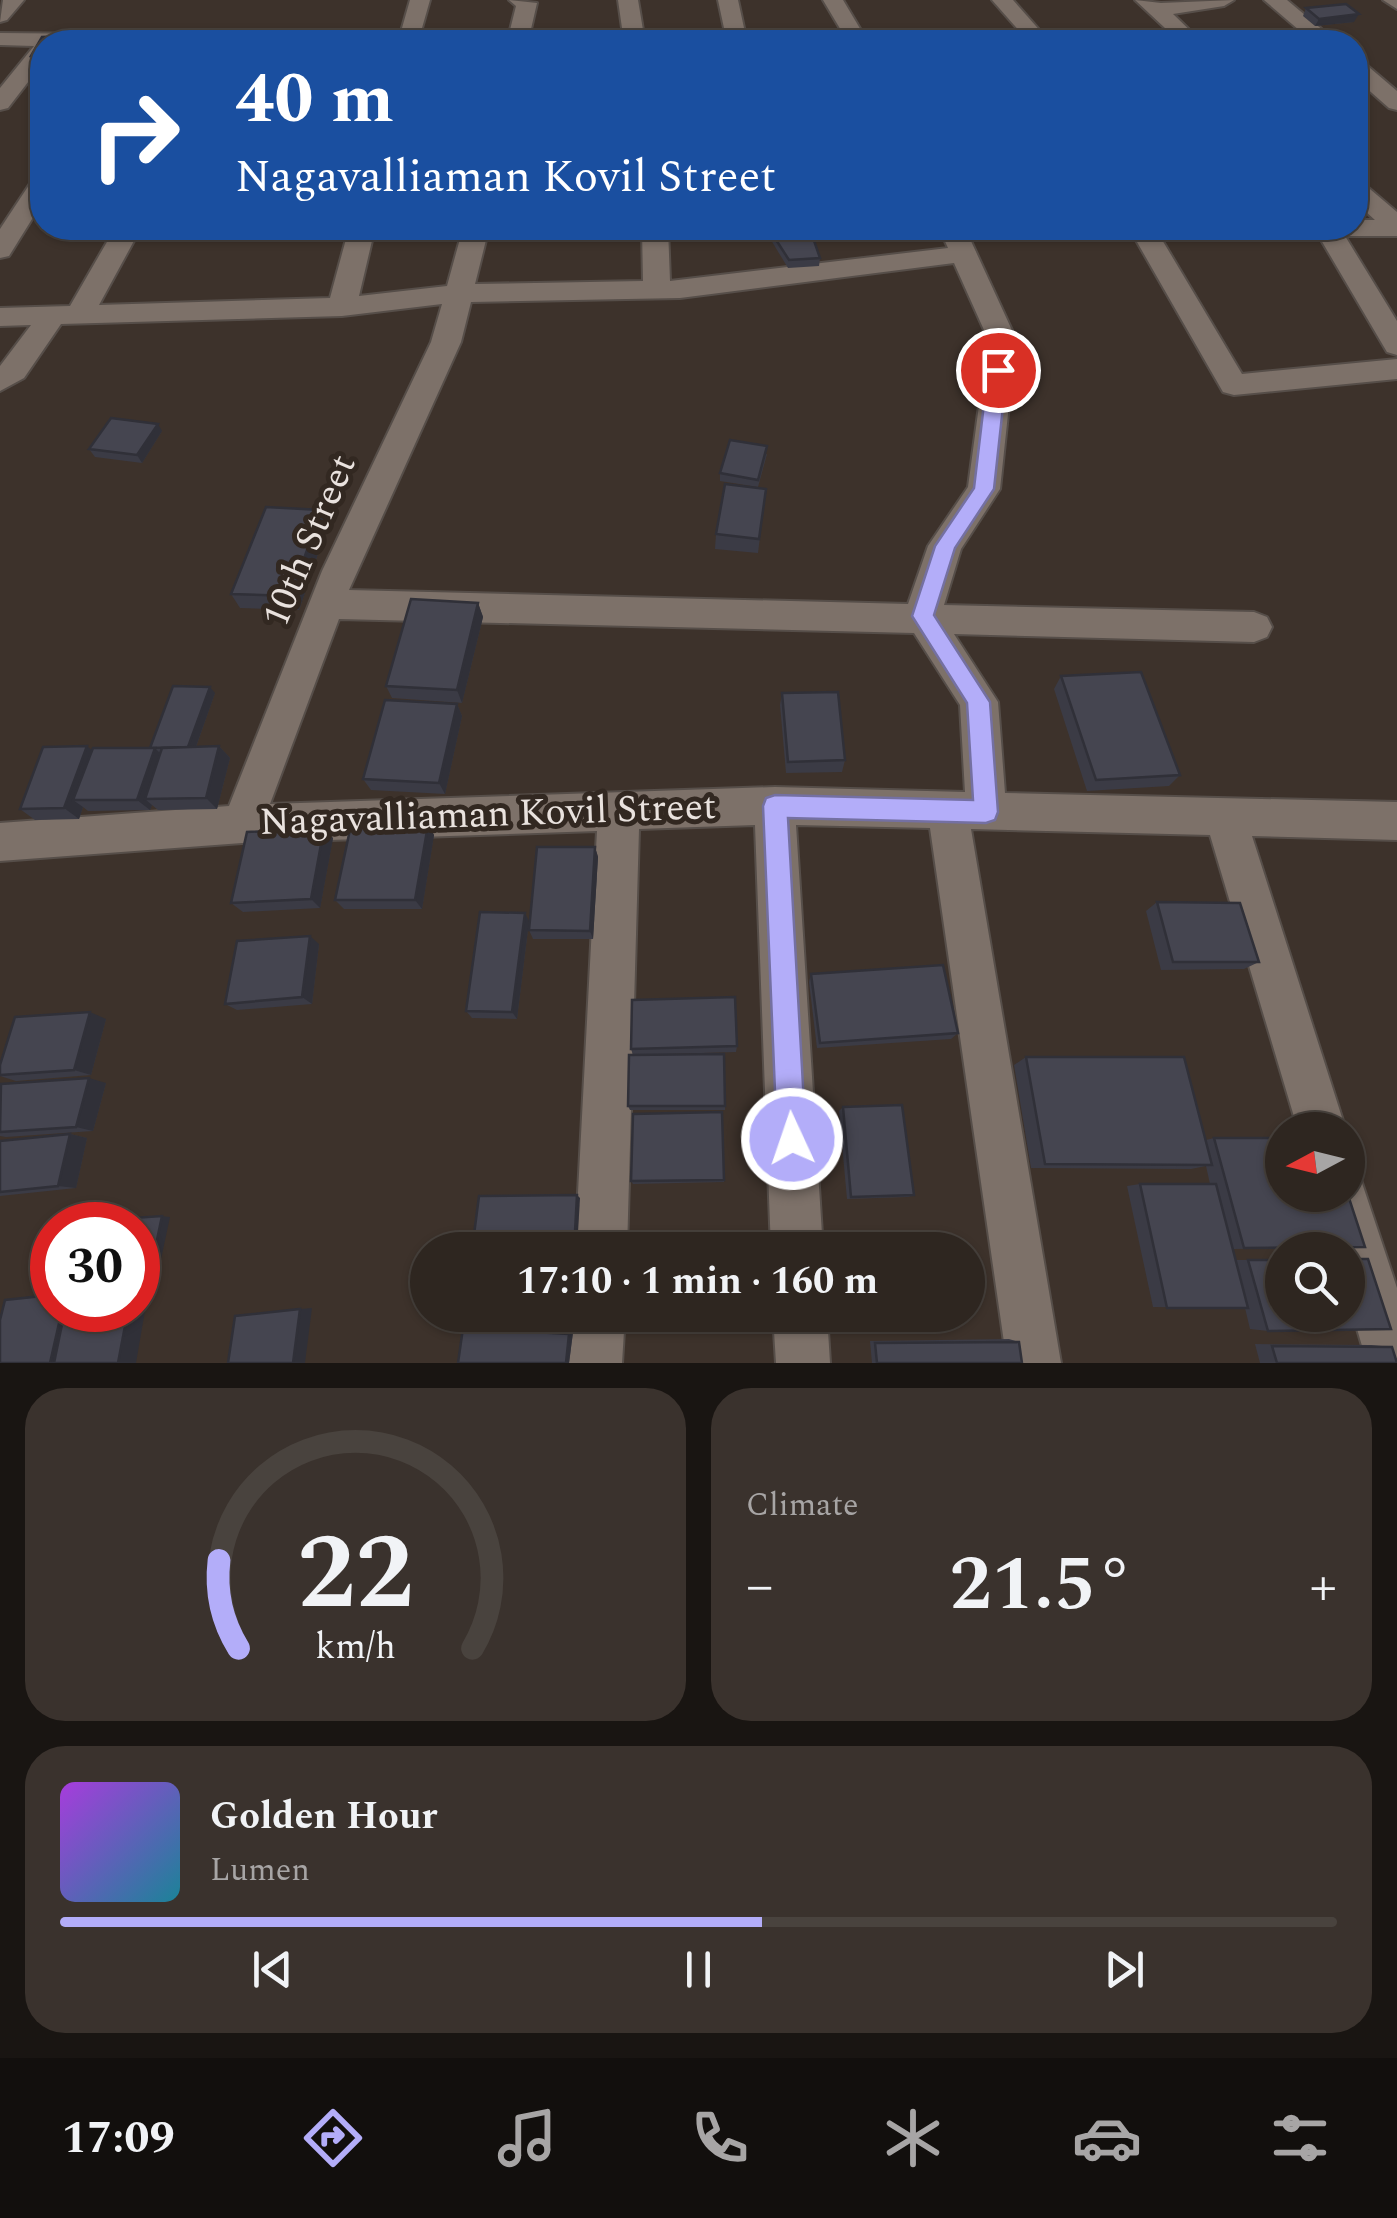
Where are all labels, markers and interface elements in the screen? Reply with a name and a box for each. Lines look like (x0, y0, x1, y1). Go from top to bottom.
text: 40 m (235, 47, 394, 153)
icon: right (70, 70, 200, 200)
text: Nagavalliaman Kovil Street (235, 143, 776, 212)
pin (956, 328, 1041, 413)
icon: arrive (971, 343, 1026, 398)
street label: 10th Street (248, 446, 372, 636)
street label: Nagavalliaman Kovil Street (259, 778, 717, 852)
position arrow (740, 1087, 844, 1191)
north arrow (1265, 1112, 1365, 1212)
map controls (1265, 1112, 1365, 1332)
speed limit sign: 30 (30, 1202, 160, 1332)
button: search (1265, 1232, 1365, 1332)
text: 17:10 · 1 min · 160 m (517, 1253, 878, 1311)
text: Climate (746, 1481, 858, 1530)
text: 22 (297, 1496, 414, 1654)
text: 21.5° (950, 1529, 1133, 1643)
text: − (746, 1545, 774, 1628)
text: + (1309, 1545, 1337, 1628)
text: km/h (315, 1620, 396, 1675)
text: Golden Hour (210, 1788, 437, 1846)
text: Lumen (210, 1846, 310, 1895)
icon: previous (245, 1942, 300, 1997)
icon: pause (671, 1942, 726, 1997)
icon: next (1097, 1942, 1152, 1997)
icon: directions (298, 2103, 368, 2173)
icon: music (492, 2103, 562, 2173)
icon: phone (685, 2103, 755, 2173)
icon: climate (878, 2103, 948, 2173)
icon: car (1072, 2103, 1142, 2173)
icon: filters (1265, 2103, 1335, 2173)
text: 17:09 (62, 2104, 175, 2173)

